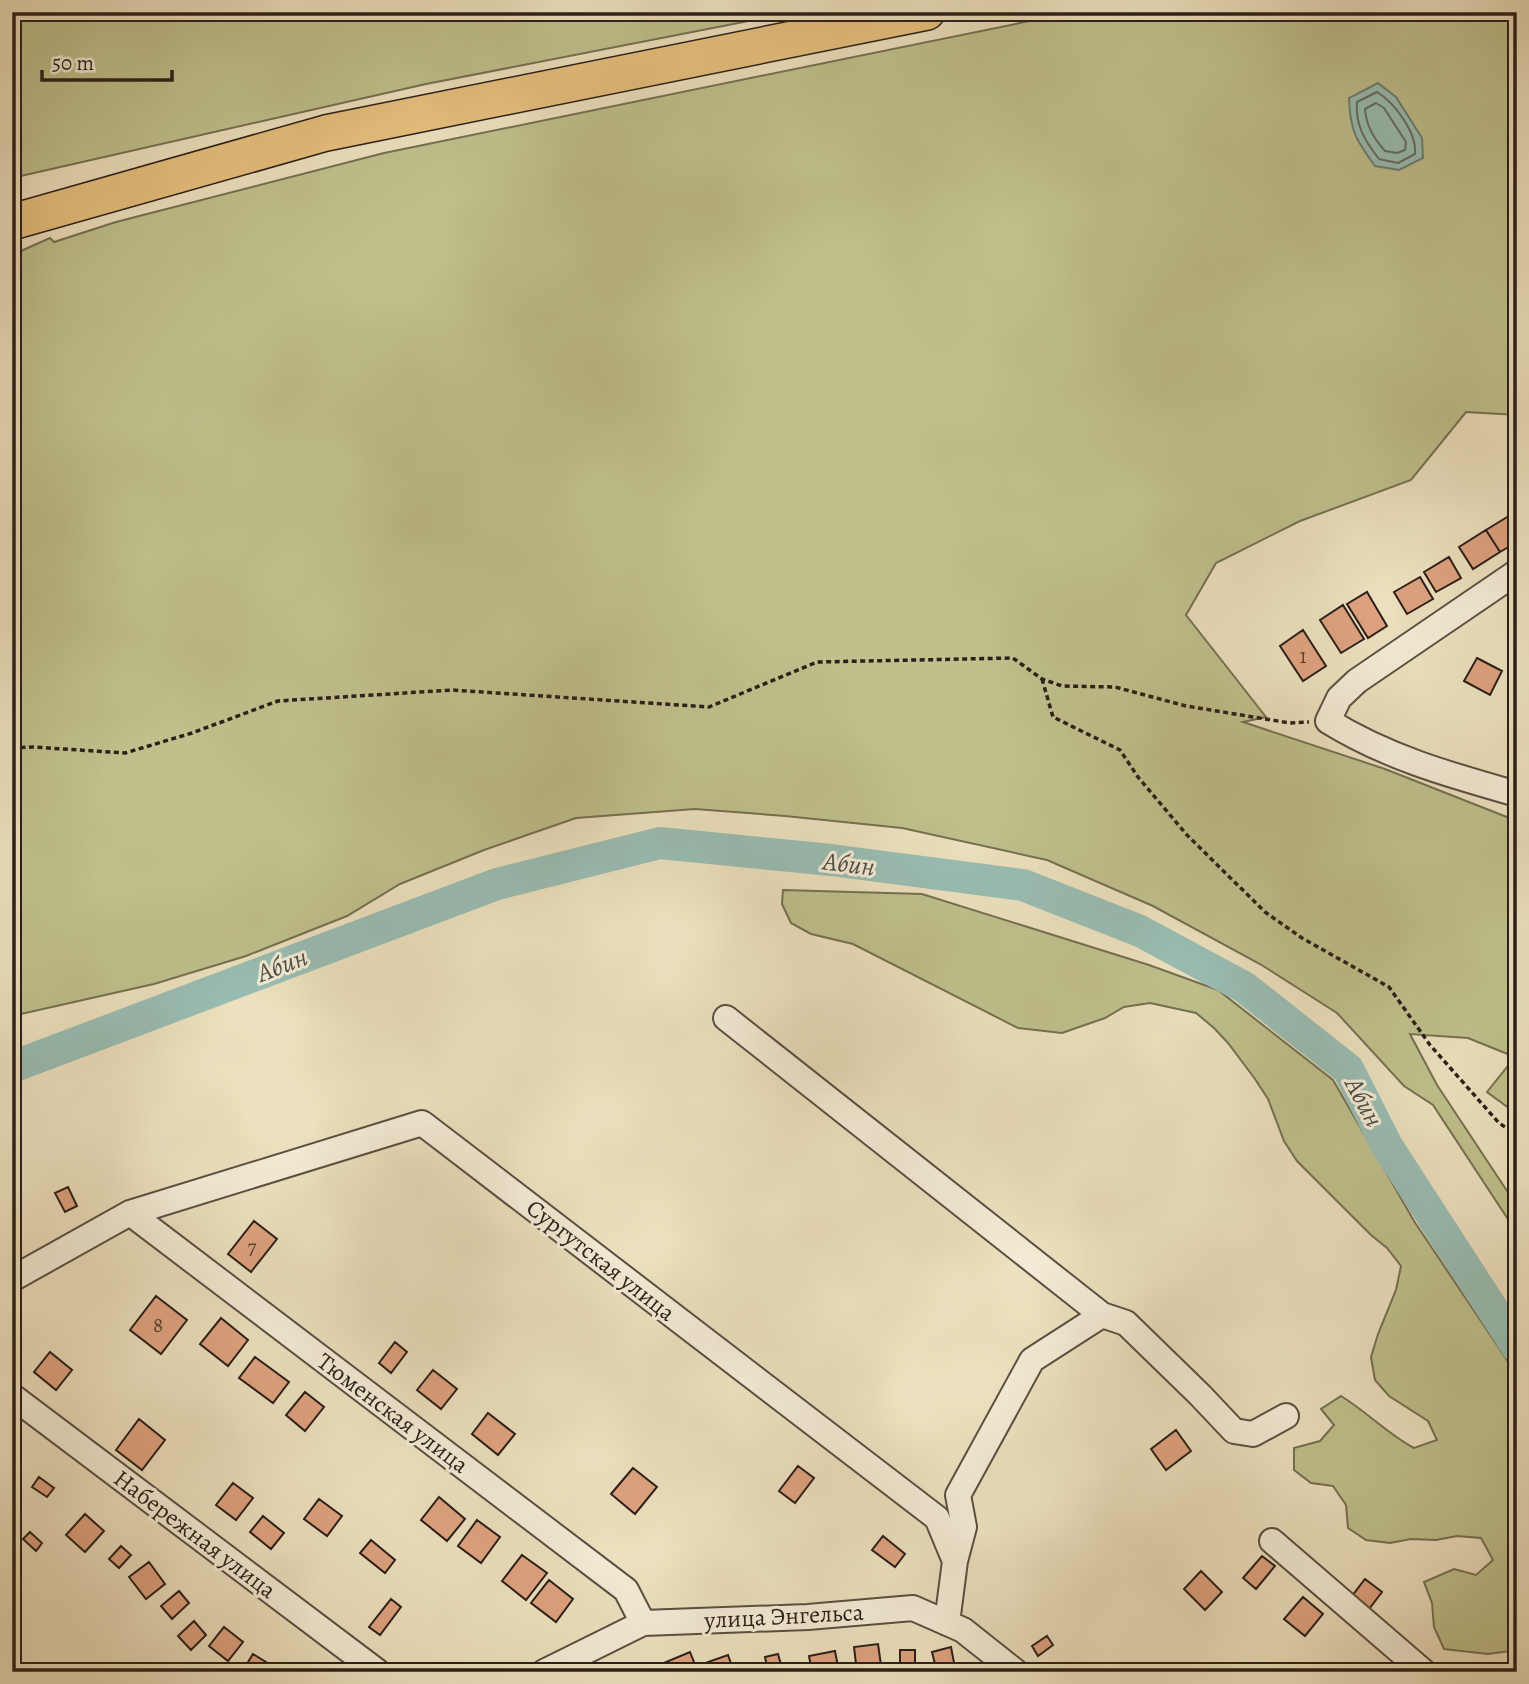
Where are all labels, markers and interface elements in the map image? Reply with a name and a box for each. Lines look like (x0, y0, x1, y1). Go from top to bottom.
scale bar (42, 38, 172, 82)
text: 50 m (52, 49, 94, 77)
house number: 1 (1299, 642, 1307, 670)
water label: Абин (819, 843, 877, 885)
water label: Абин (250, 939, 312, 991)
water label: Абин (1335, 1069, 1392, 1133)
street label: Сургутская улица (520, 1192, 682, 1328)
house number: 7 (248, 1233, 257, 1261)
house number: 8 (153, 1311, 163, 1339)
street label: Тюменская улица (311, 1345, 475, 1481)
street label: Набережная улица (107, 1462, 283, 1606)
street label: улица Энгельса (703, 1596, 864, 1636)

